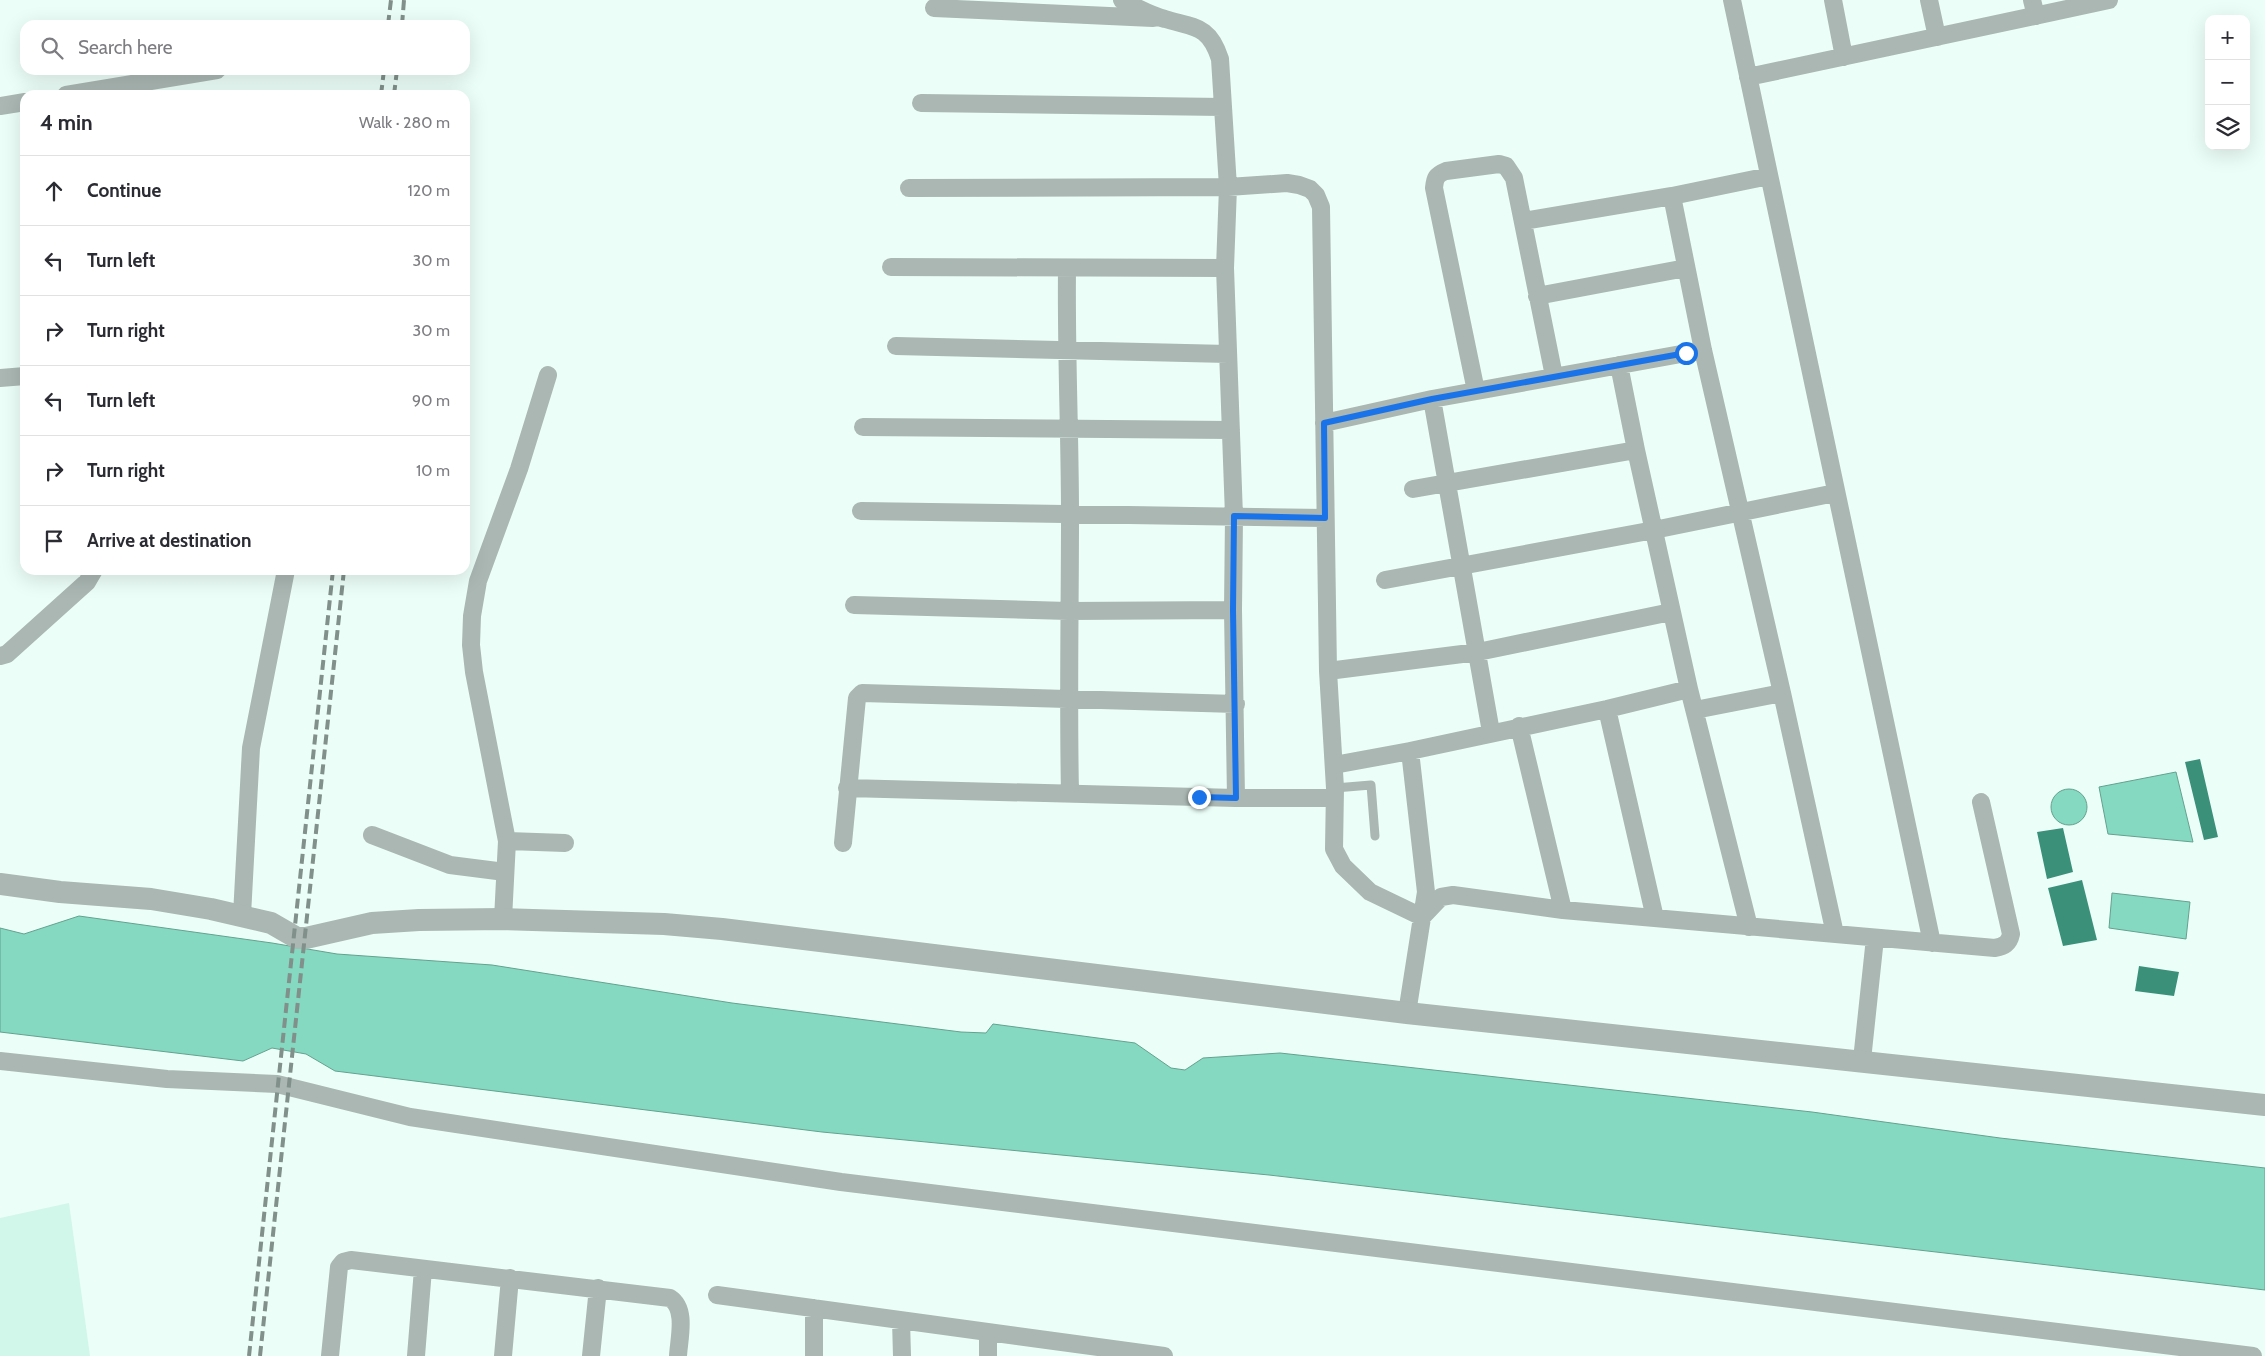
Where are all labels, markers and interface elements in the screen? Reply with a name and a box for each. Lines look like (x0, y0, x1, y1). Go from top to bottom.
map controls (2205, 15, 2250, 150)
button: + (2205, 15, 2250, 60)
search box (20, 20, 470, 75)
icon: search (38, 34, 66, 62)
text: Search here (78, 36, 172, 59)
button: − (2205, 60, 2250, 105)
button: layers (2205, 105, 2250, 150)
text: 4 min (40, 110, 93, 135)
text: Walk · 280 m (359, 113, 450, 132)
icon: ahead (40, 177, 68, 205)
text: Continue (87, 179, 161, 202)
text: 120 m (408, 181, 450, 200)
icon: left (40, 247, 68, 275)
text: Turn left (87, 249, 155, 272)
text: 30 m (413, 251, 450, 270)
icon: right (40, 317, 68, 345)
text: Turn right (87, 319, 165, 342)
text: 30 m (413, 321, 450, 340)
route start (1675, 342, 1698, 365)
icon: left (40, 387, 68, 415)
text: Turn left (87, 389, 155, 412)
text: 90 m (412, 391, 450, 410)
icon: right (40, 457, 68, 485)
text: Turn right (87, 459, 165, 482)
text: 10 m (416, 461, 450, 480)
icon: arrive (40, 527, 68, 555)
text: Arrive at destination (87, 529, 251, 552)
route end (1188, 786, 1211, 809)

